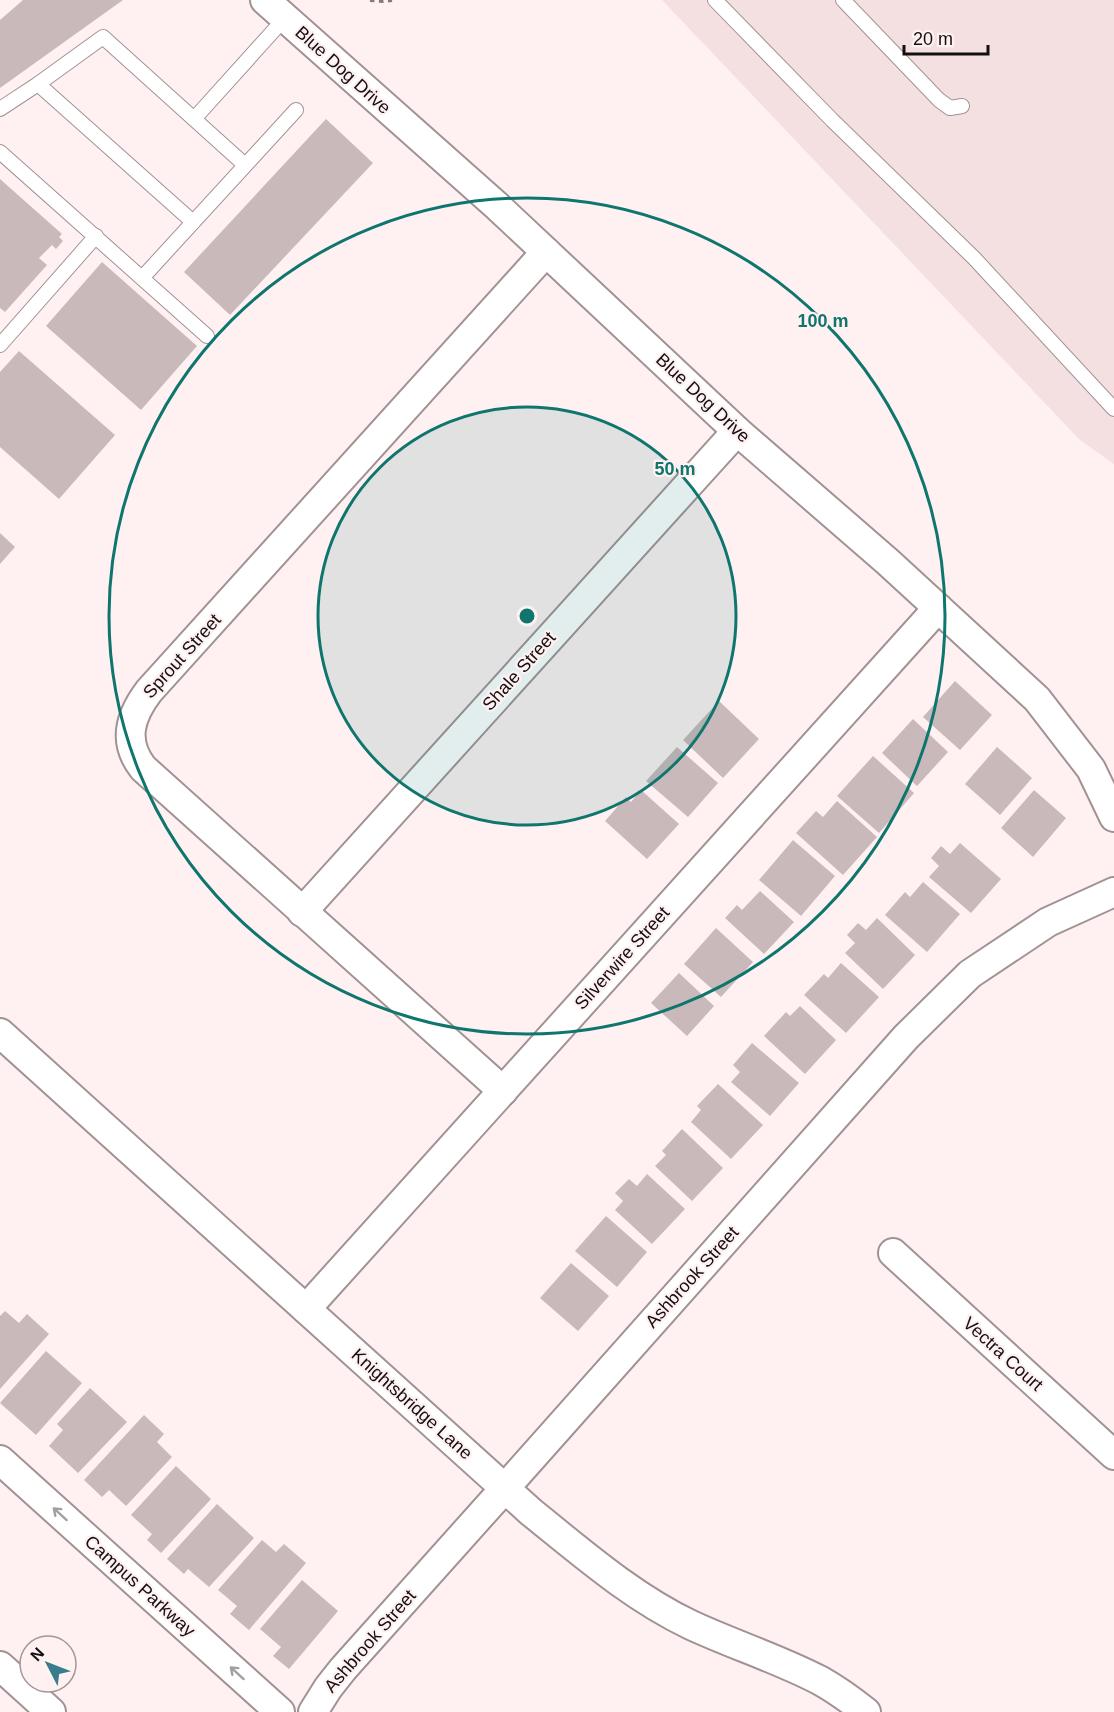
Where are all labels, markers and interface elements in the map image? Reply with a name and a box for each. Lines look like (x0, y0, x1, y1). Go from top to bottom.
scale bar (904, 18, 988, 56)
street label: Blue Dog Drive (291, 22, 395, 118)
text: 20 m (913, 29, 953, 49)
text: 100 m (797, 311, 849, 331)
street label: Blue Dog Drive (652, 349, 754, 447)
text: 50 m (654, 459, 696, 479)
centre of rings (517, 606, 537, 626)
street label: Sprout Street (139, 610, 225, 702)
street label: Shale Street (478, 627, 560, 715)
street label: Silverwire Street (571, 903, 673, 1013)
street label: Ashbrook Street (641, 1222, 743, 1332)
street label: Vectra Court (959, 1313, 1047, 1395)
street label: Knightsbridge Lane (348, 1345, 476, 1463)
one-way arrow (53, 1507, 68, 1521)
street label: Campus Parkway (81, 1531, 199, 1641)
street label: Ashbrook Street (320, 1586, 420, 1696)
north arrow (18, 1634, 78, 1694)
text: N (27, 1644, 47, 1664)
one-way arrow (229, 1666, 244, 1680)

